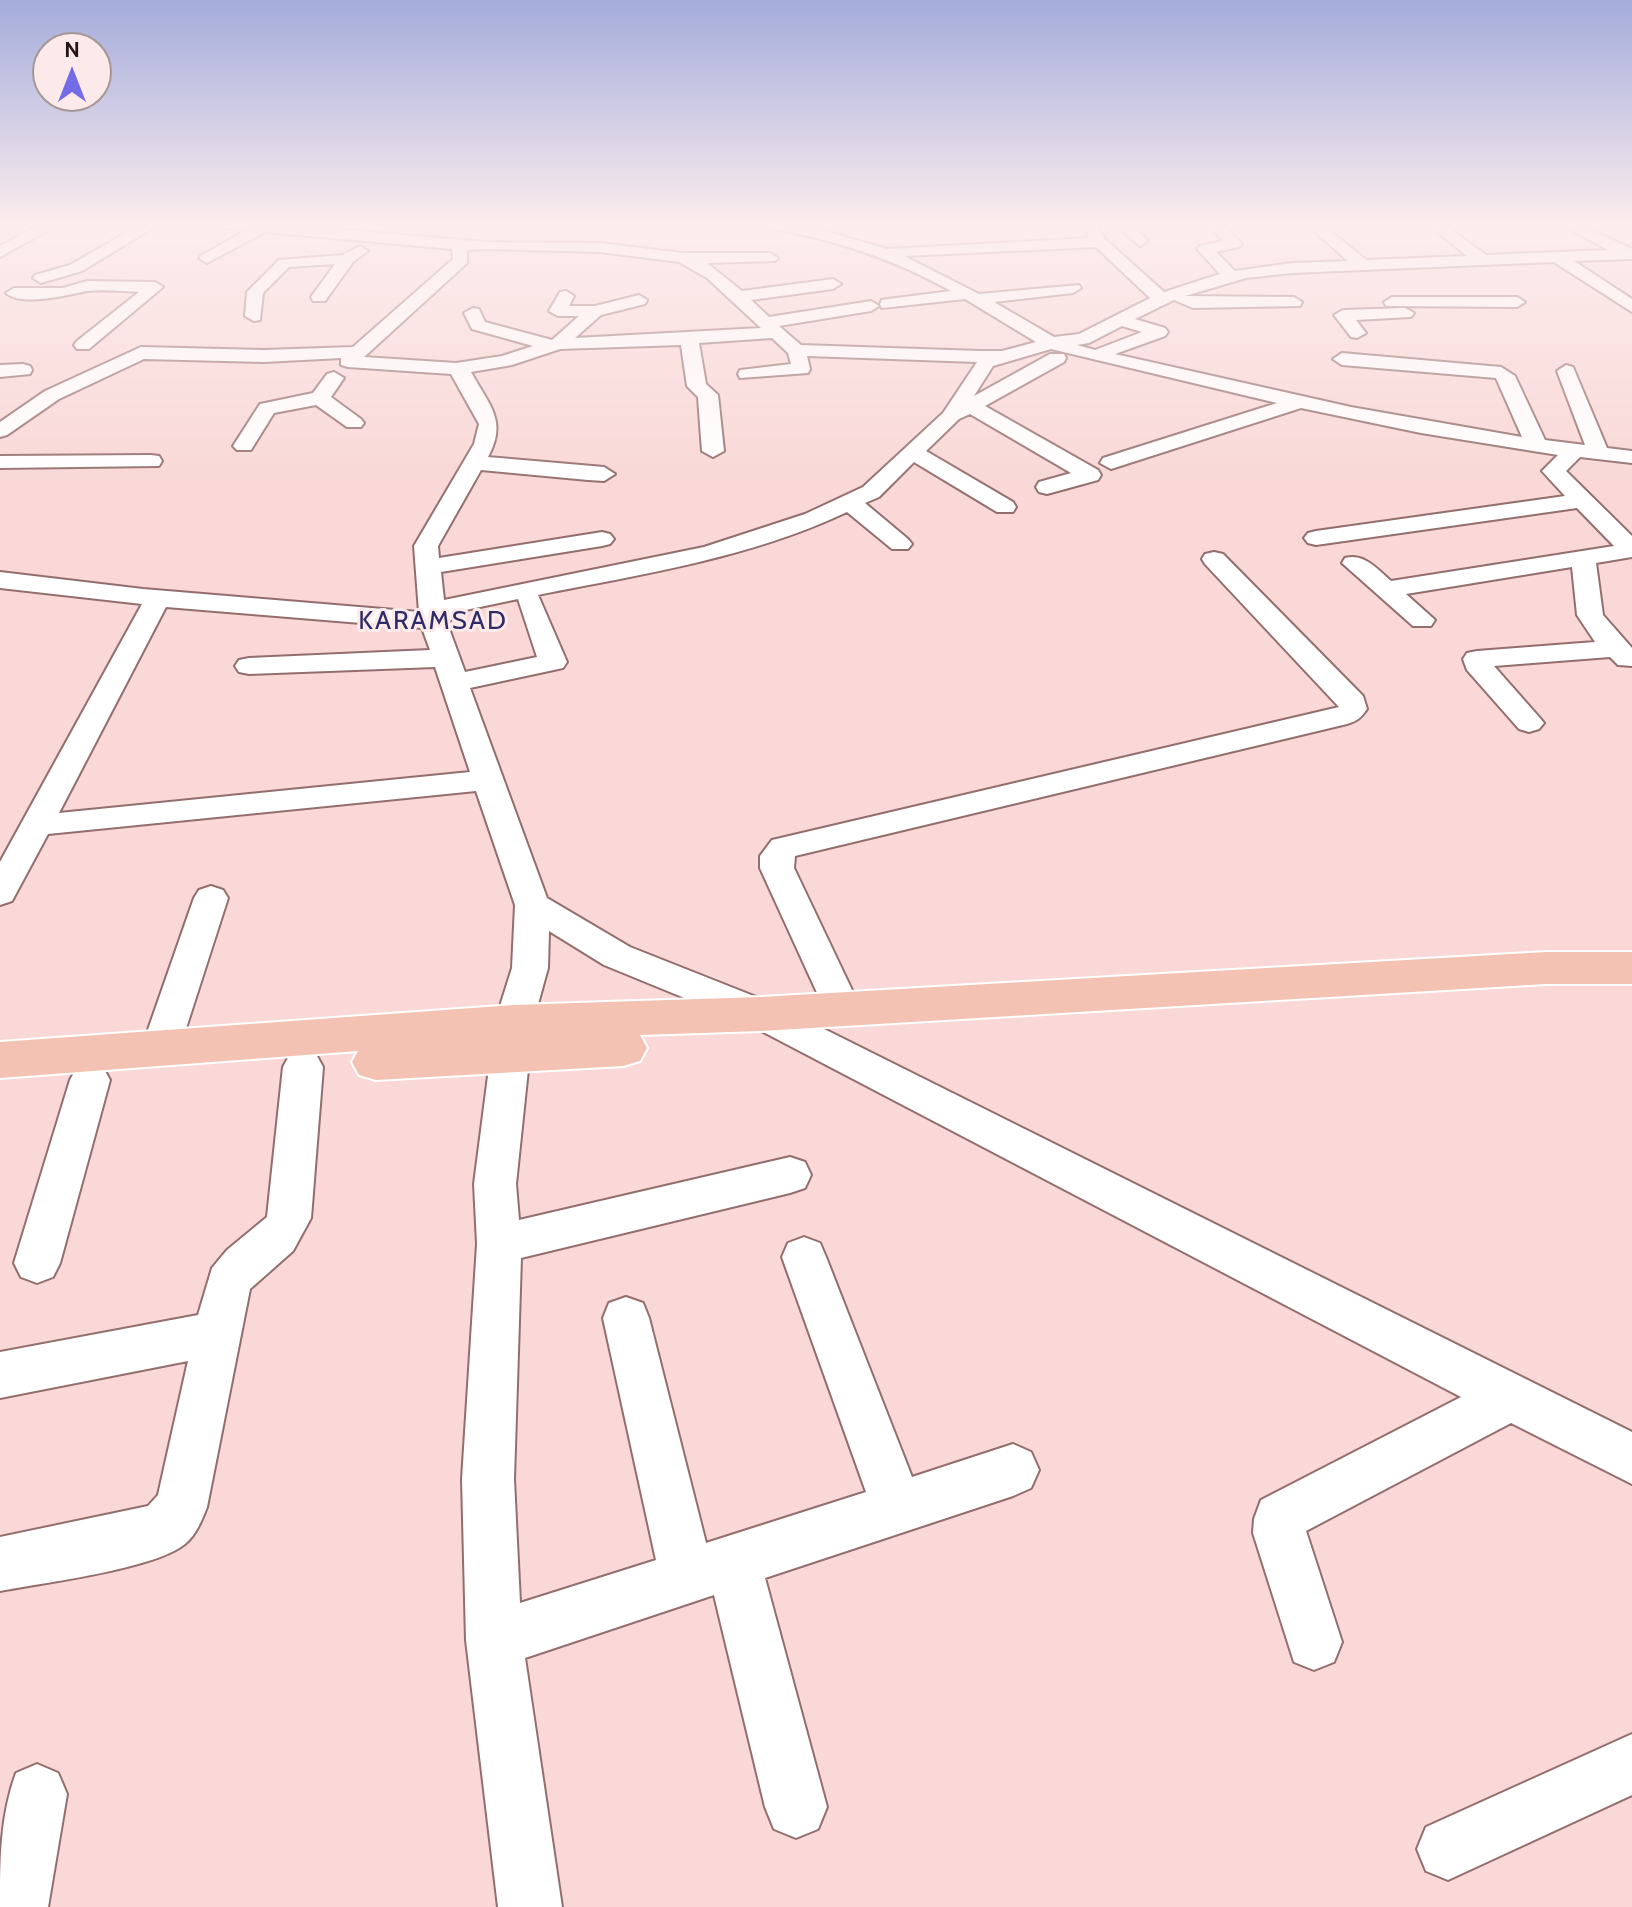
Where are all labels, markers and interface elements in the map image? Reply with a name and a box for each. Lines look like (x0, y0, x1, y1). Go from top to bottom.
north arrow (32, 32, 112, 112)
text: N (64, 36, 80, 63)
district label: KARAMSAD (358, 605, 508, 637)

